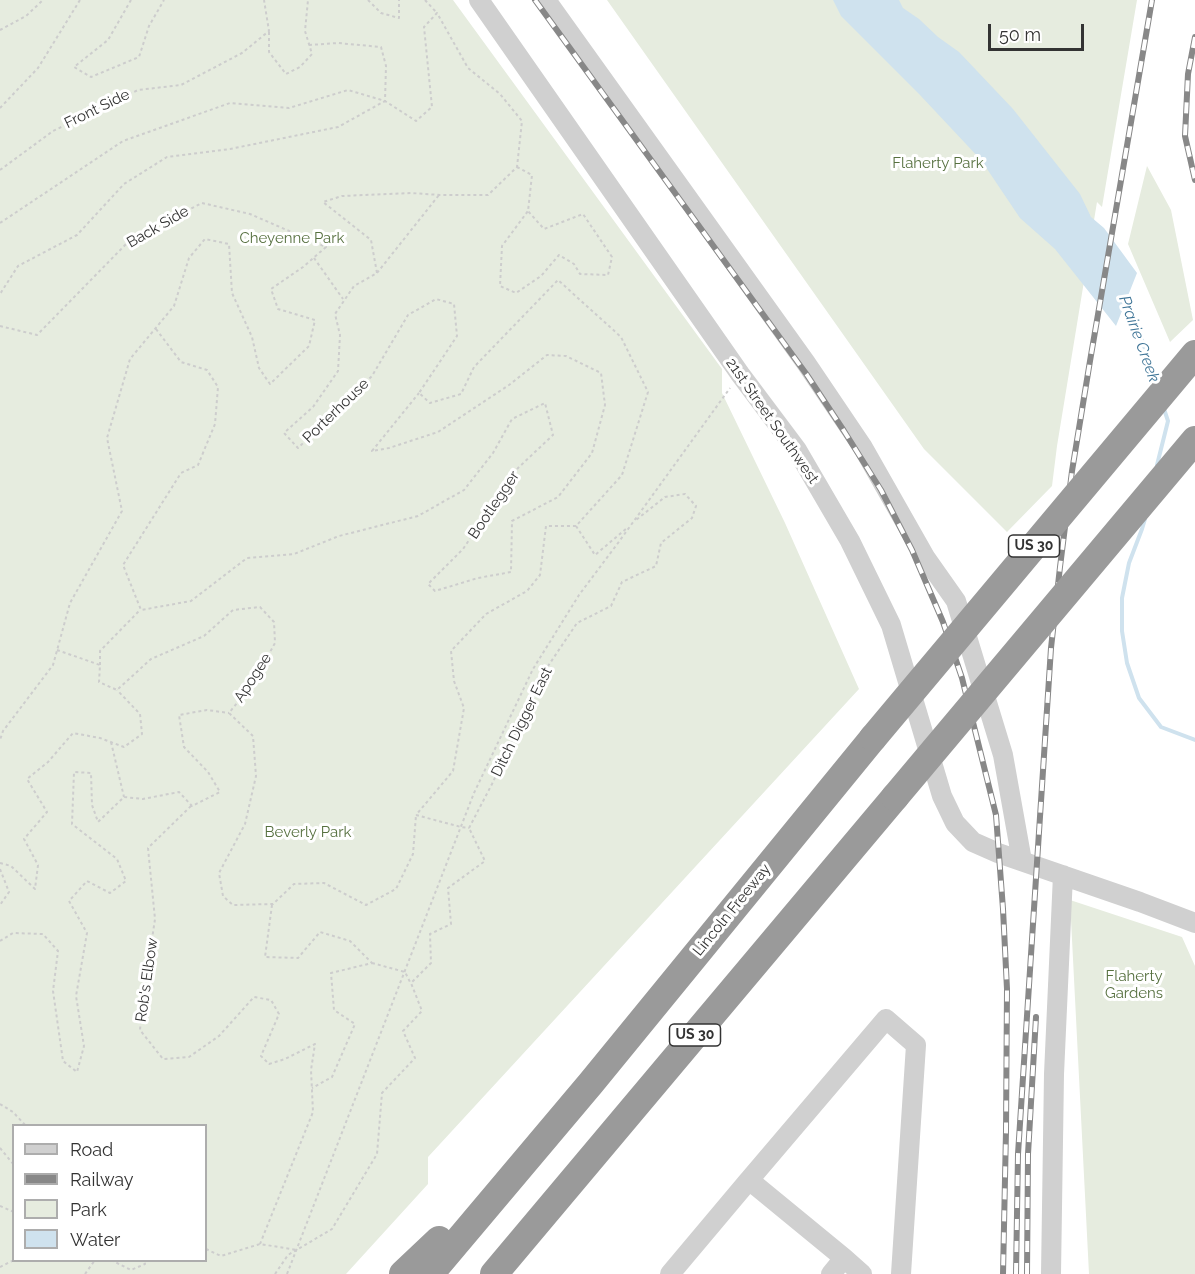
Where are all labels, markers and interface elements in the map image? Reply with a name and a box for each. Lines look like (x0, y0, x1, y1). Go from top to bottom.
scale bar (991, 12, 1087, 50)
text: 50 m (999, 24, 1041, 45)
street label: Front Side (61, 86, 133, 132)
park label: Flaherty Park (892, 154, 984, 172)
street label: Back Side (124, 202, 192, 252)
park label: Cheyenne Park (239, 229, 345, 247)
water label: Prairie Creek (1114, 293, 1164, 385)
street label: 21st Street Southwest (722, 355, 822, 487)
street label: Porterhouse (299, 375, 373, 447)
street label: Bootlegger (465, 468, 523, 542)
road number: US 30 (1008, 535, 1060, 557)
street label: Apogee (230, 650, 276, 706)
street label: Ditch Digger East (488, 664, 556, 780)
park label: Beverly Park (265, 823, 351, 841)
street label: Lincoln Freeway (689, 860, 775, 960)
street label: Rob's Elbow (132, 937, 162, 1023)
park label: Flaherty Gardens (1105, 967, 1163, 1002)
road number: US 30 (670, 1024, 720, 1046)
legend (12, 1124, 207, 1262)
text: Road (70, 1139, 113, 1160)
text: Railway (70, 1169, 134, 1190)
text: Park (70, 1199, 107, 1220)
text: Water (70, 1229, 120, 1250)

